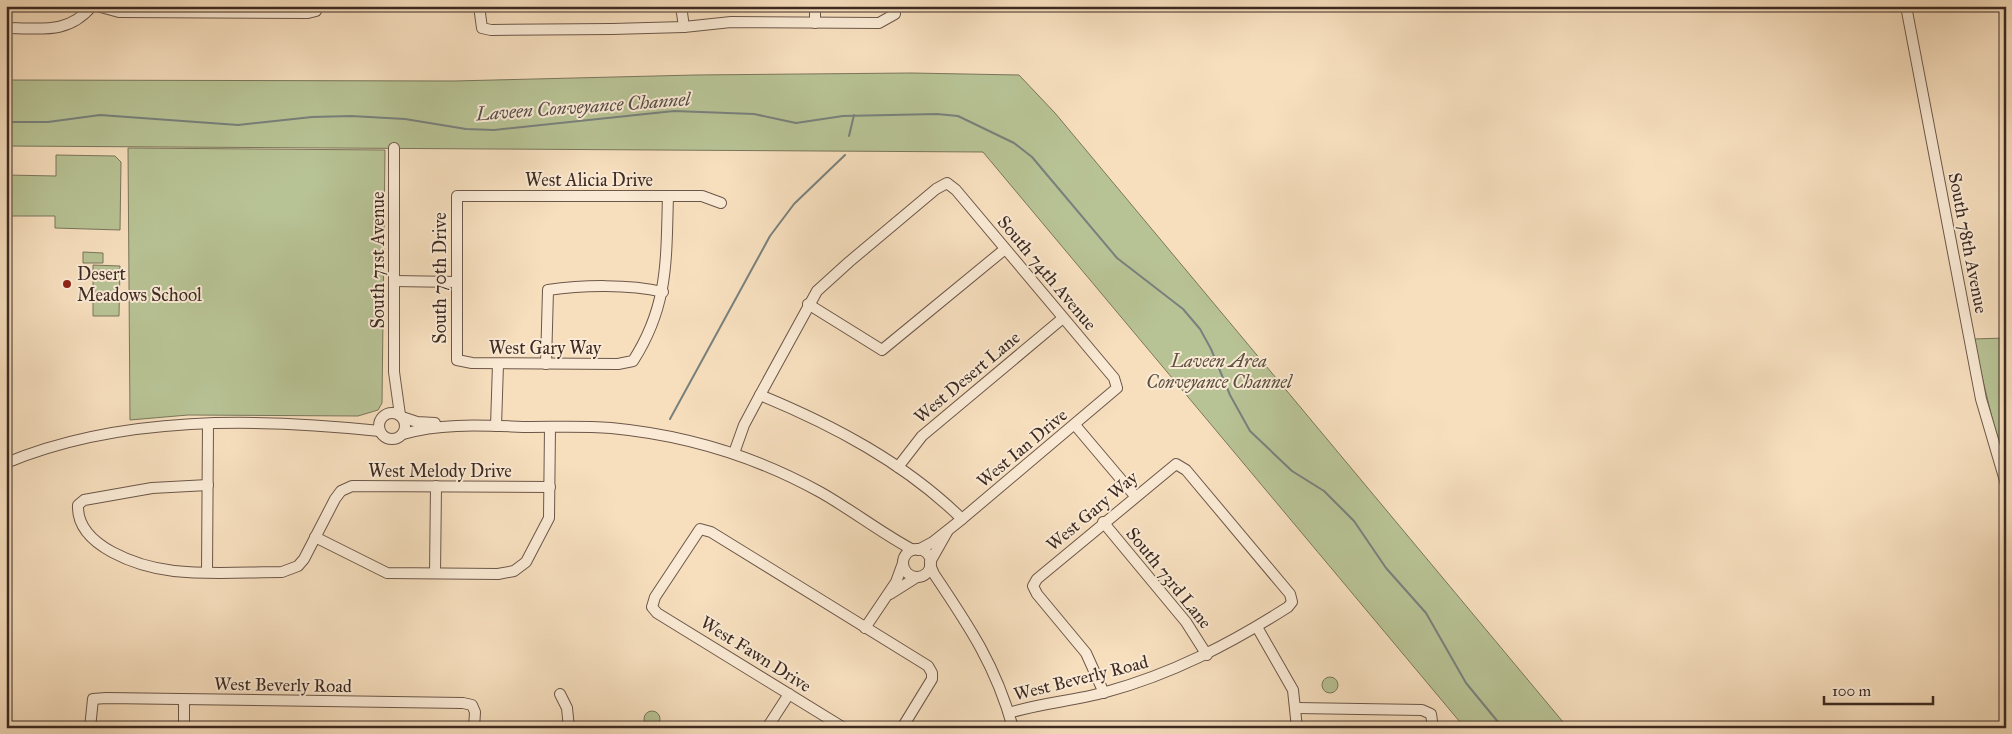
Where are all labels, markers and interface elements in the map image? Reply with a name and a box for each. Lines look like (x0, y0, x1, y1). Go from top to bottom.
water label: Laveen Conveyance Channel (474, 87, 693, 126)
street label: West Alicia Drive (525, 169, 653, 191)
street label: South 78th Avenue (1944, 171, 1992, 315)
street label: South 71st Avenue (367, 192, 389, 328)
street label: South 74th Avenue (993, 211, 1101, 335)
street label: South 70th Drive (429, 212, 451, 344)
place label: Desert Meadows School (77, 263, 202, 306)
marker: Desert Meadows School (61, 278, 73, 290)
street label: West Desert Lane (910, 326, 1024, 428)
street label: West Gary Way (489, 337, 602, 359)
park label: Laveen Area Conveyance Channel (1146, 350, 1294, 393)
street label: West Ian Drive (972, 404, 1072, 492)
street label: West Melody Drive (368, 460, 512, 482)
street label: West Gary Way (1042, 466, 1143, 556)
street label: South 73rd Lane (1121, 523, 1217, 633)
street label: West Fawn Drive (697, 611, 815, 697)
street label: West Beverly Road (1011, 651, 1151, 705)
street label: West Beverly Road (214, 673, 352, 697)
scale bar (1824, 674, 1933, 706)
text: 100 m (1832, 682, 1872, 700)

